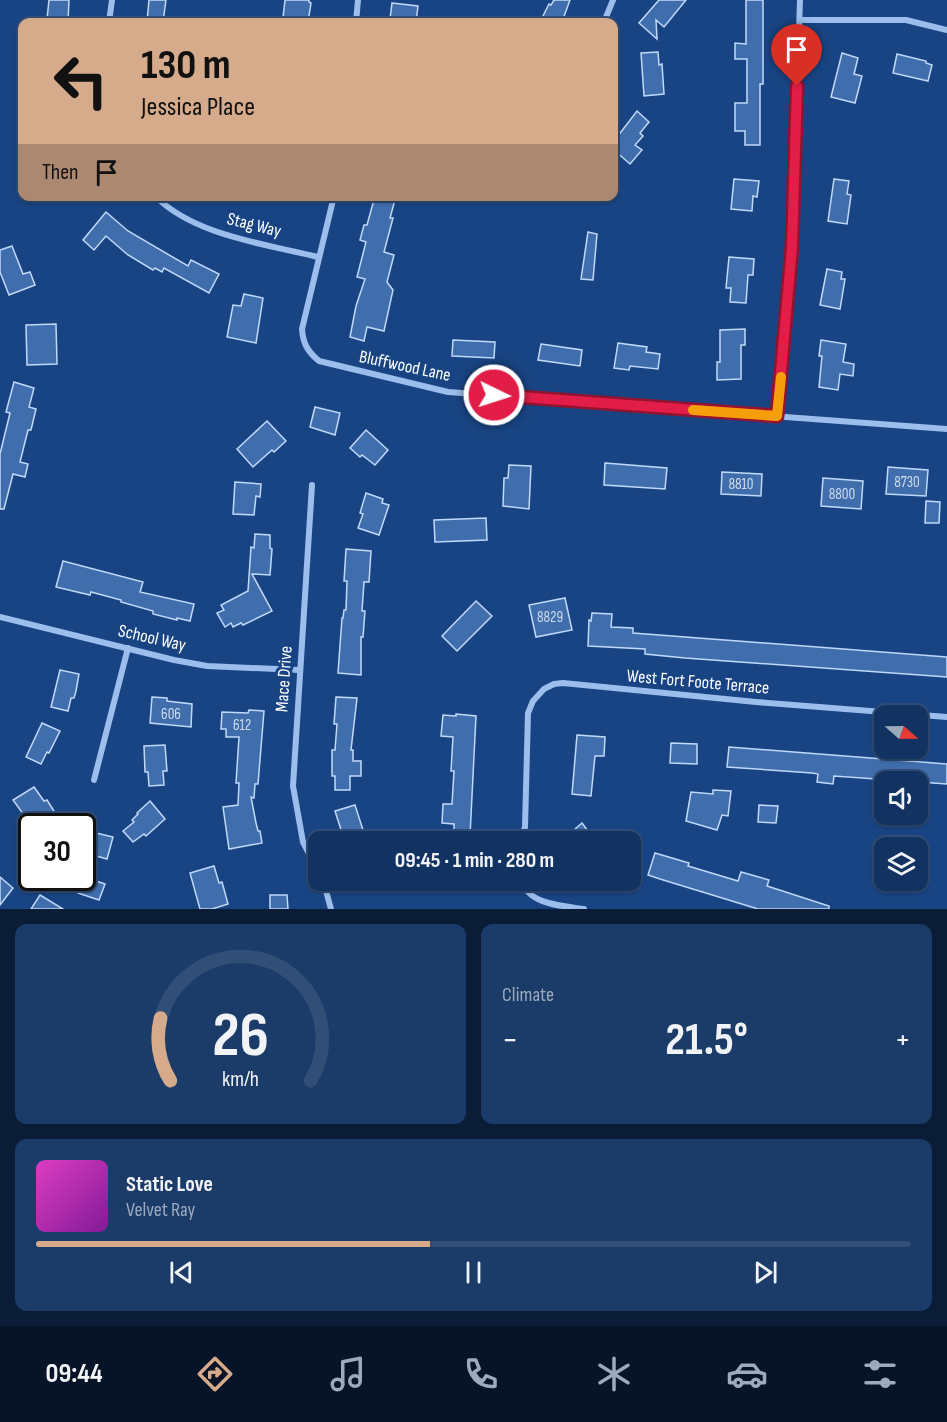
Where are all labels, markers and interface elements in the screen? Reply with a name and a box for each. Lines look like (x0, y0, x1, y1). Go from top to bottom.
pin (771, 24, 822, 86)
icon: arrive (780, 33, 813, 66)
text: 130 m (141, 40, 231, 91)
icon: left (42, 42, 120, 120)
text: Jessica Place (141, 91, 255, 123)
icon: arrive (90, 156, 123, 189)
text: Then (42, 159, 78, 186)
street label: Stag Way (225, 208, 283, 242)
street label: Bluffwood Lane (357, 346, 453, 386)
position arrow (462, 363, 526, 427)
house number: 8730 (894, 473, 920, 492)
house number: 8810 (728, 475, 754, 494)
house number: 8800 (829, 485, 855, 504)
house number: 8829 (537, 608, 563, 627)
street label: School Way (116, 620, 188, 656)
street label: Mace Drive (271, 645, 297, 713)
street label: West Fort Foote Terrace (626, 665, 770, 699)
house number: 606 (161, 705, 181, 724)
north arrow (874, 705, 928, 759)
map controls (874, 705, 928, 891)
house number: 612 (233, 716, 251, 735)
button: sound (874, 771, 928, 825)
speed limit sign: 30 (18, 813, 96, 891)
button: layers (874, 837, 928, 891)
text: 09:45 · 1 min · 280 m (395, 847, 554, 874)
text: Climate (502, 983, 554, 1007)
text: 26 (212, 999, 269, 1074)
text: 21.5° (665, 1013, 748, 1068)
text: − (502, 1020, 518, 1060)
text: + (895, 1020, 911, 1060)
text: km/h (222, 1067, 259, 1092)
text: Static Love (126, 1171, 213, 1198)
text: Velvet Ray (126, 1198, 195, 1222)
icon: previous (165, 1256, 198, 1289)
icon: pause (457, 1256, 490, 1289)
icon: next (749, 1256, 782, 1289)
icon: directions (194, 1353, 236, 1395)
icon: music (327, 1353, 369, 1395)
icon: phone (460, 1353, 502, 1395)
icon: climate (593, 1353, 635, 1395)
icon: car (726, 1353, 768, 1395)
icon: filters (859, 1353, 901, 1395)
text: 09:44 (46, 1358, 102, 1390)

